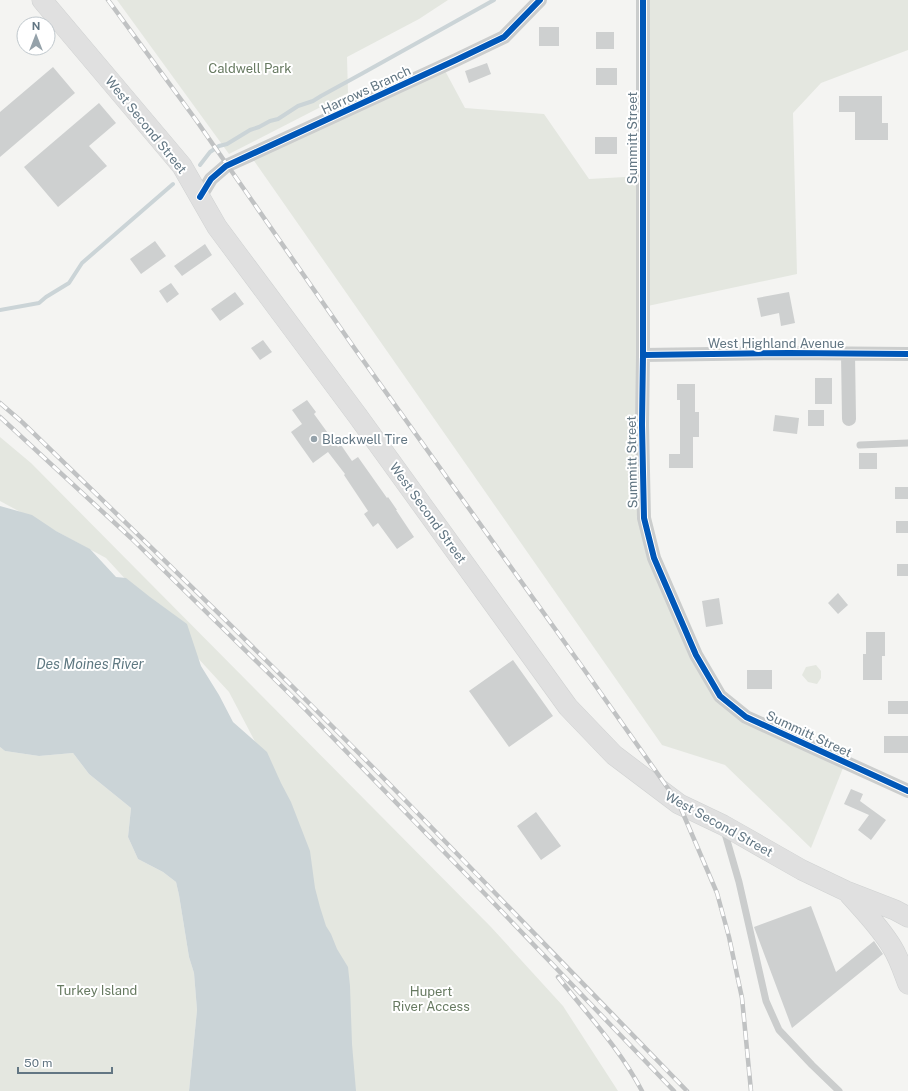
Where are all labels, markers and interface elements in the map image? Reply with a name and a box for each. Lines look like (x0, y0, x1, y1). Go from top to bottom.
north arrow (16, 16, 56, 56)
text: N (32, 20, 40, 32)
park label: Caldwell Park (208, 61, 292, 76)
street label: Harrows Branch (319, 63, 413, 117)
street label: West Second Street (102, 73, 190, 177)
street label: Summitt Street (625, 92, 640, 184)
street label: West Highland Avenue (708, 336, 844, 351)
street label: Summitt Street (624, 416, 640, 508)
place label: Blackwell Tire (322, 432, 408, 447)
marker: Blackwell Tire (309, 434, 319, 444)
street label: West Second Street (386, 460, 470, 566)
water label: Des Moines River (36, 656, 145, 672)
street label: Summitt Street (764, 708, 854, 760)
street label: West Second Street (663, 788, 775, 860)
park label: Turkey Island (57, 983, 137, 998)
park label: Hupert River Access (392, 984, 470, 1014)
scale bar (18, 1049, 112, 1075)
text: 50 m (24, 1056, 52, 1070)

